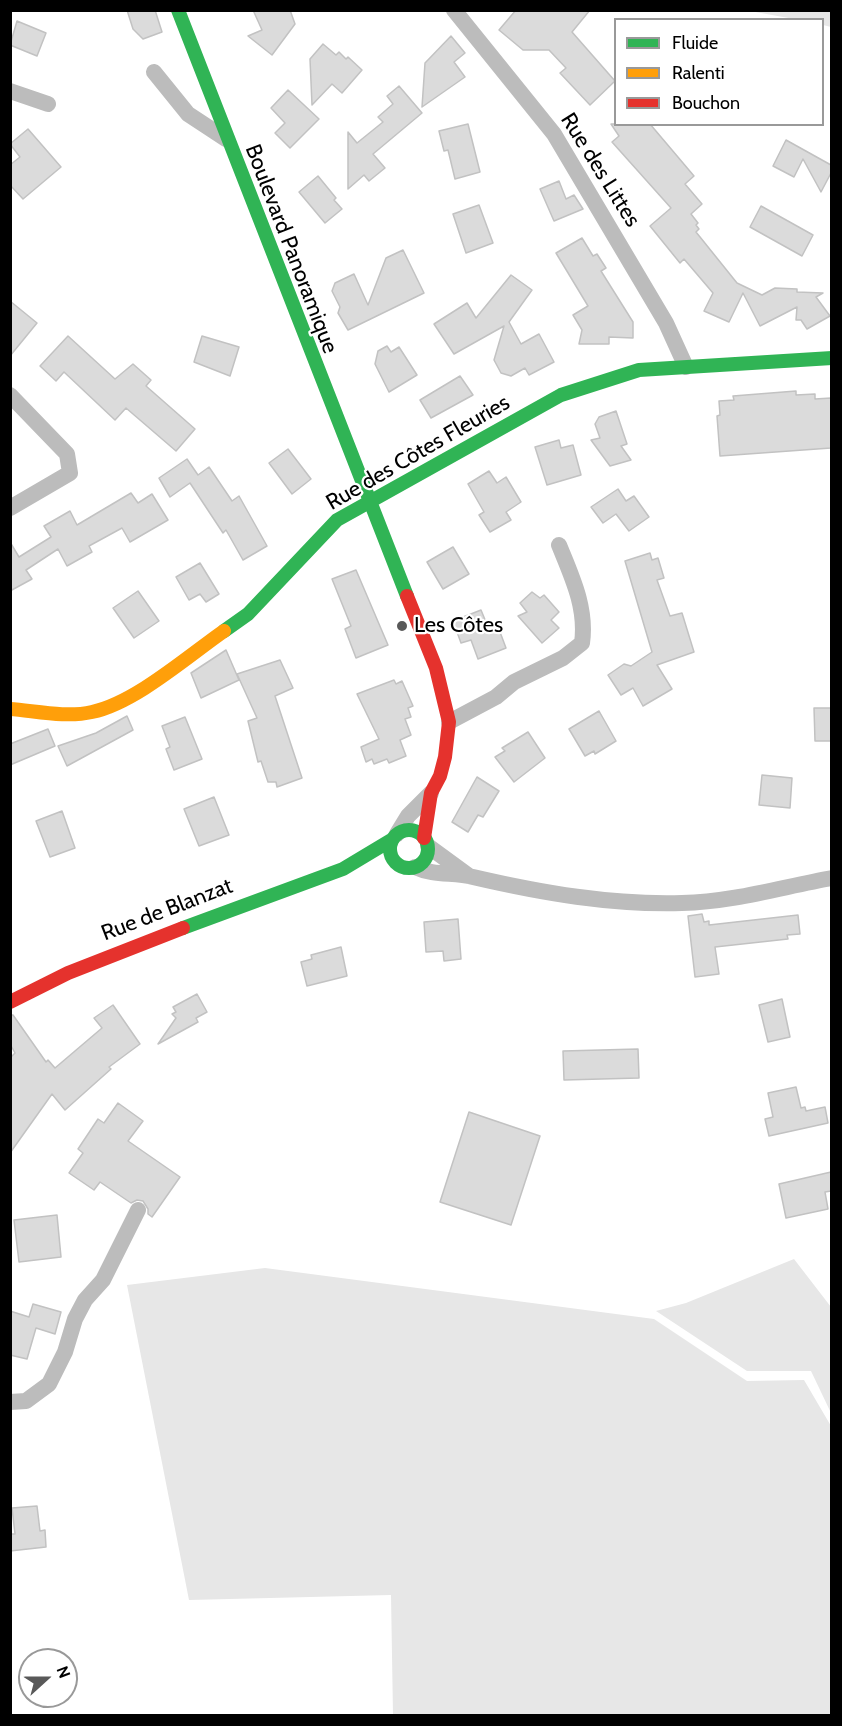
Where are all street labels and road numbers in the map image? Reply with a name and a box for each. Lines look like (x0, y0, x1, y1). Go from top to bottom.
street label: Rue des Littes (555, 108, 645, 232)
street label: Boulevard Panoramique (239, 141, 343, 357)
street label: Rue des Côtes Fleuries (322, 390, 514, 516)
street label: Rue de Blanzat (98, 873, 236, 947)

